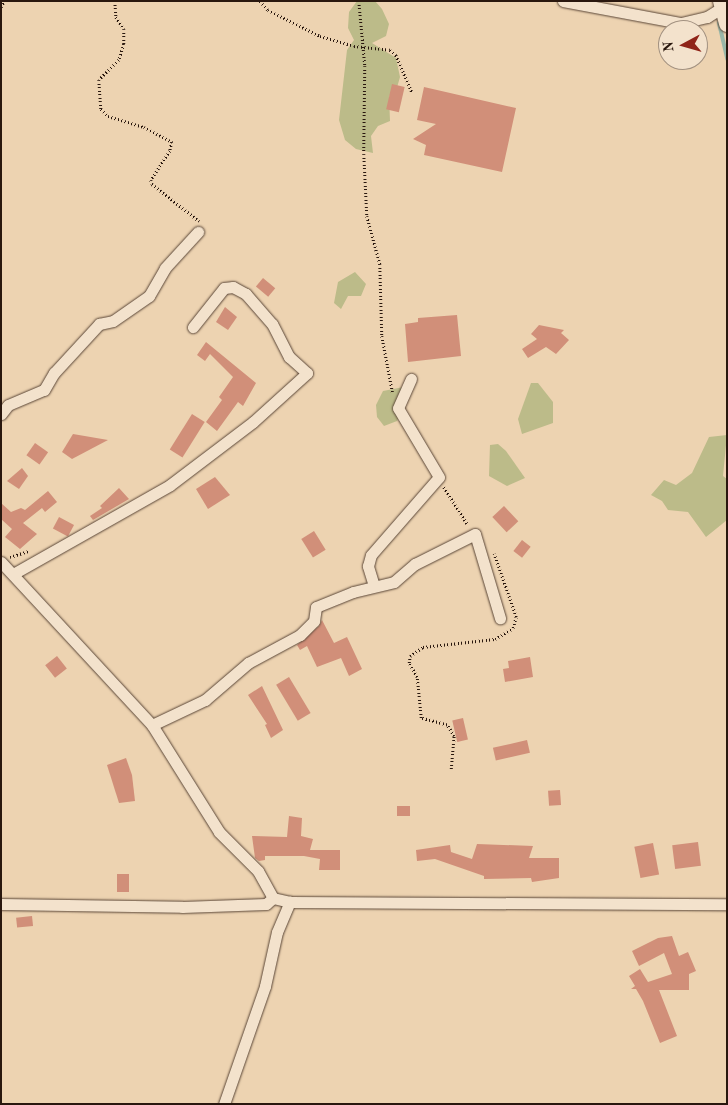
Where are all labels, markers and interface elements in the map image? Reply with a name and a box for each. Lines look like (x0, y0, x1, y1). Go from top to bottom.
north arrow (658, 20, 708, 70)
text: N (662, 40, 677, 53)

